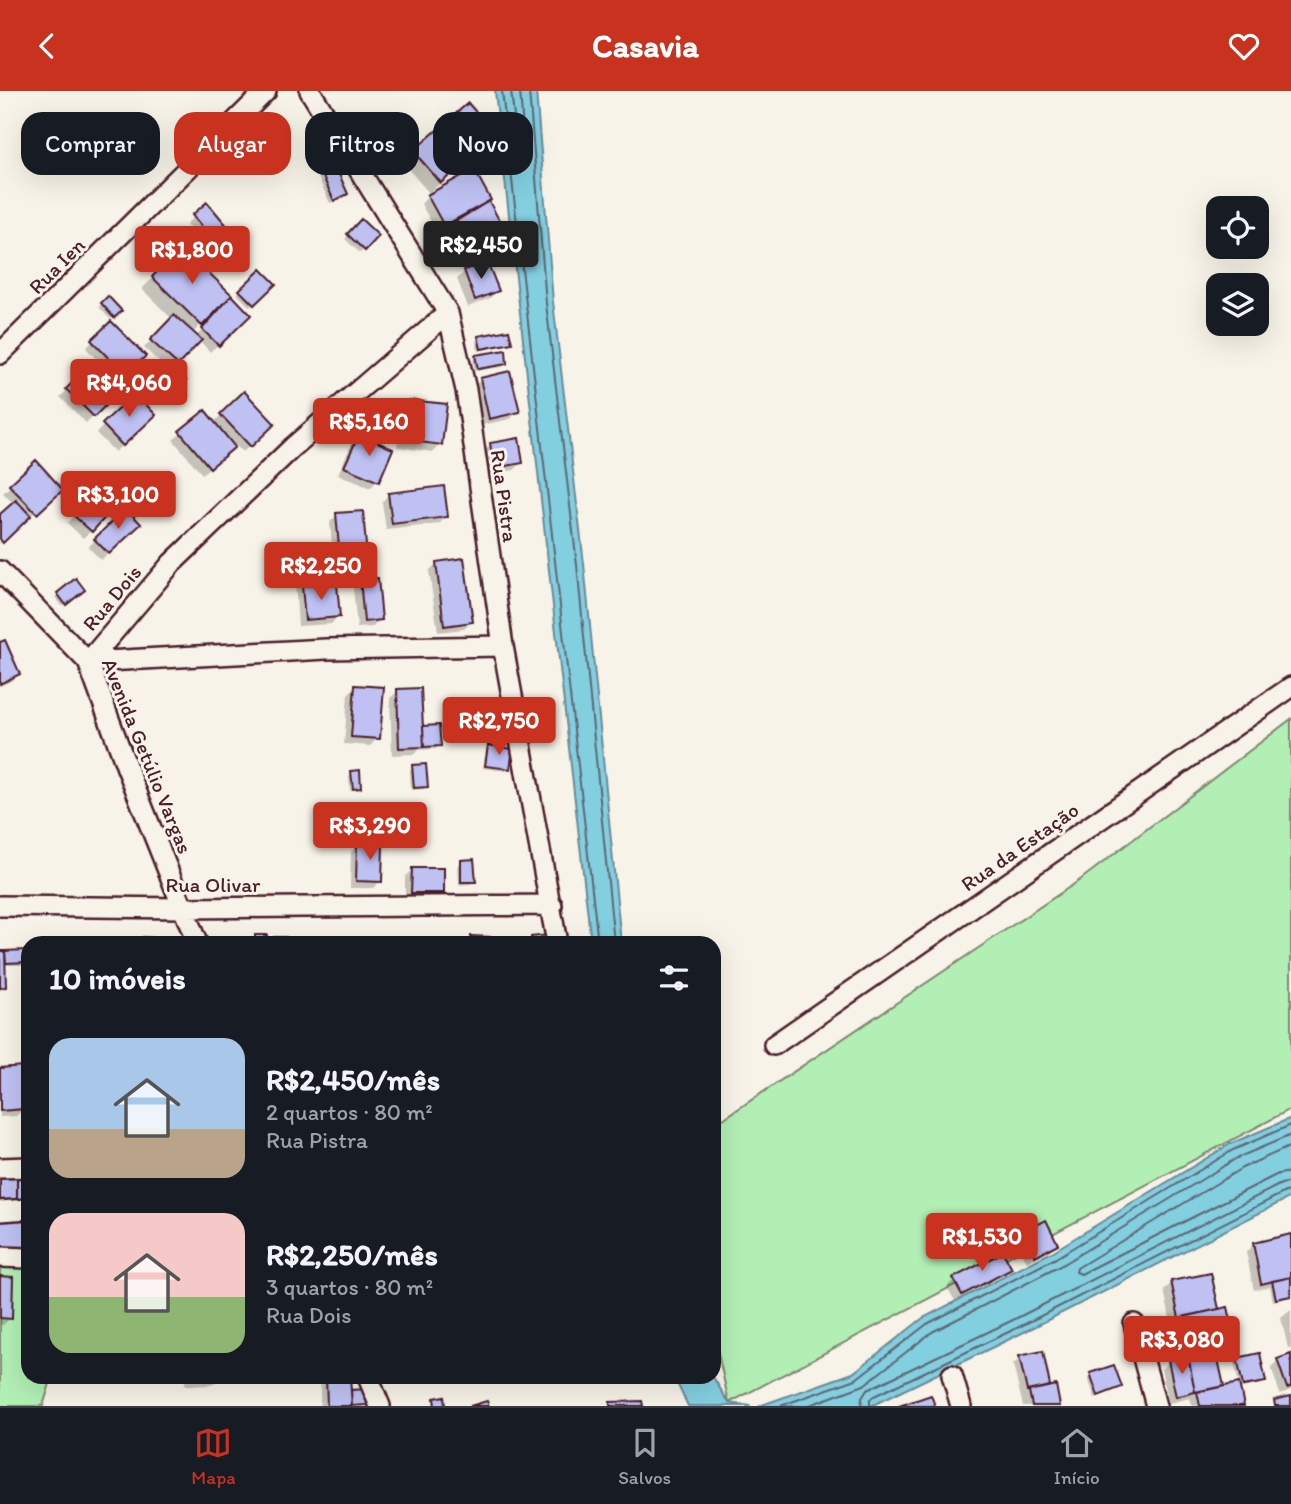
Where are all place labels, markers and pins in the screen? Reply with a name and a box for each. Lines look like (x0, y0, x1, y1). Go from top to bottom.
pin: R$2,450 (416, 221, 546, 281)
pin: R$1,800 (127, 227, 257, 286)
pin: R$4,060 (64, 359, 194, 419)
pin: R$5,160 (304, 399, 434, 458)
pin: R$3,100 (53, 471, 183, 531)
pin: R$2,250 (256, 543, 386, 602)
pin: R$2,750 (434, 697, 564, 757)
pin: R$3,290 (305, 803, 435, 862)
pin: R$1,530 (917, 1213, 1047, 1273)
pin: R$3,080 (1117, 1317, 1247, 1376)

